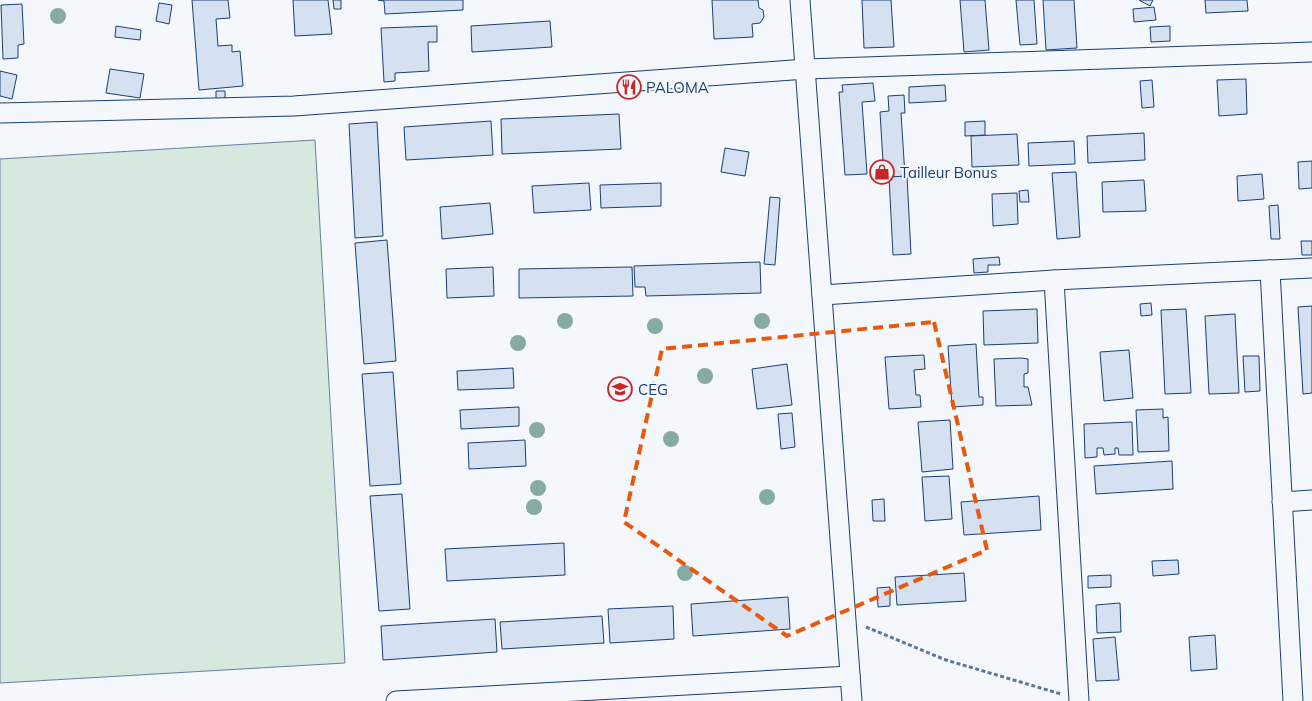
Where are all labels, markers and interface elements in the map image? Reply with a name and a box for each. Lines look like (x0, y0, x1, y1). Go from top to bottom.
restaurant icon: PALOMA (616, 74, 642, 100)
place label: PALOMA (646, 78, 709, 97)
shop icon: Tailleur Bonus (869, 159, 895, 185)
place label: Tailleur Bonus (900, 163, 997, 182)
school or university icon: CEG (607, 376, 633, 402)
place label: CEG (638, 380, 668, 399)

